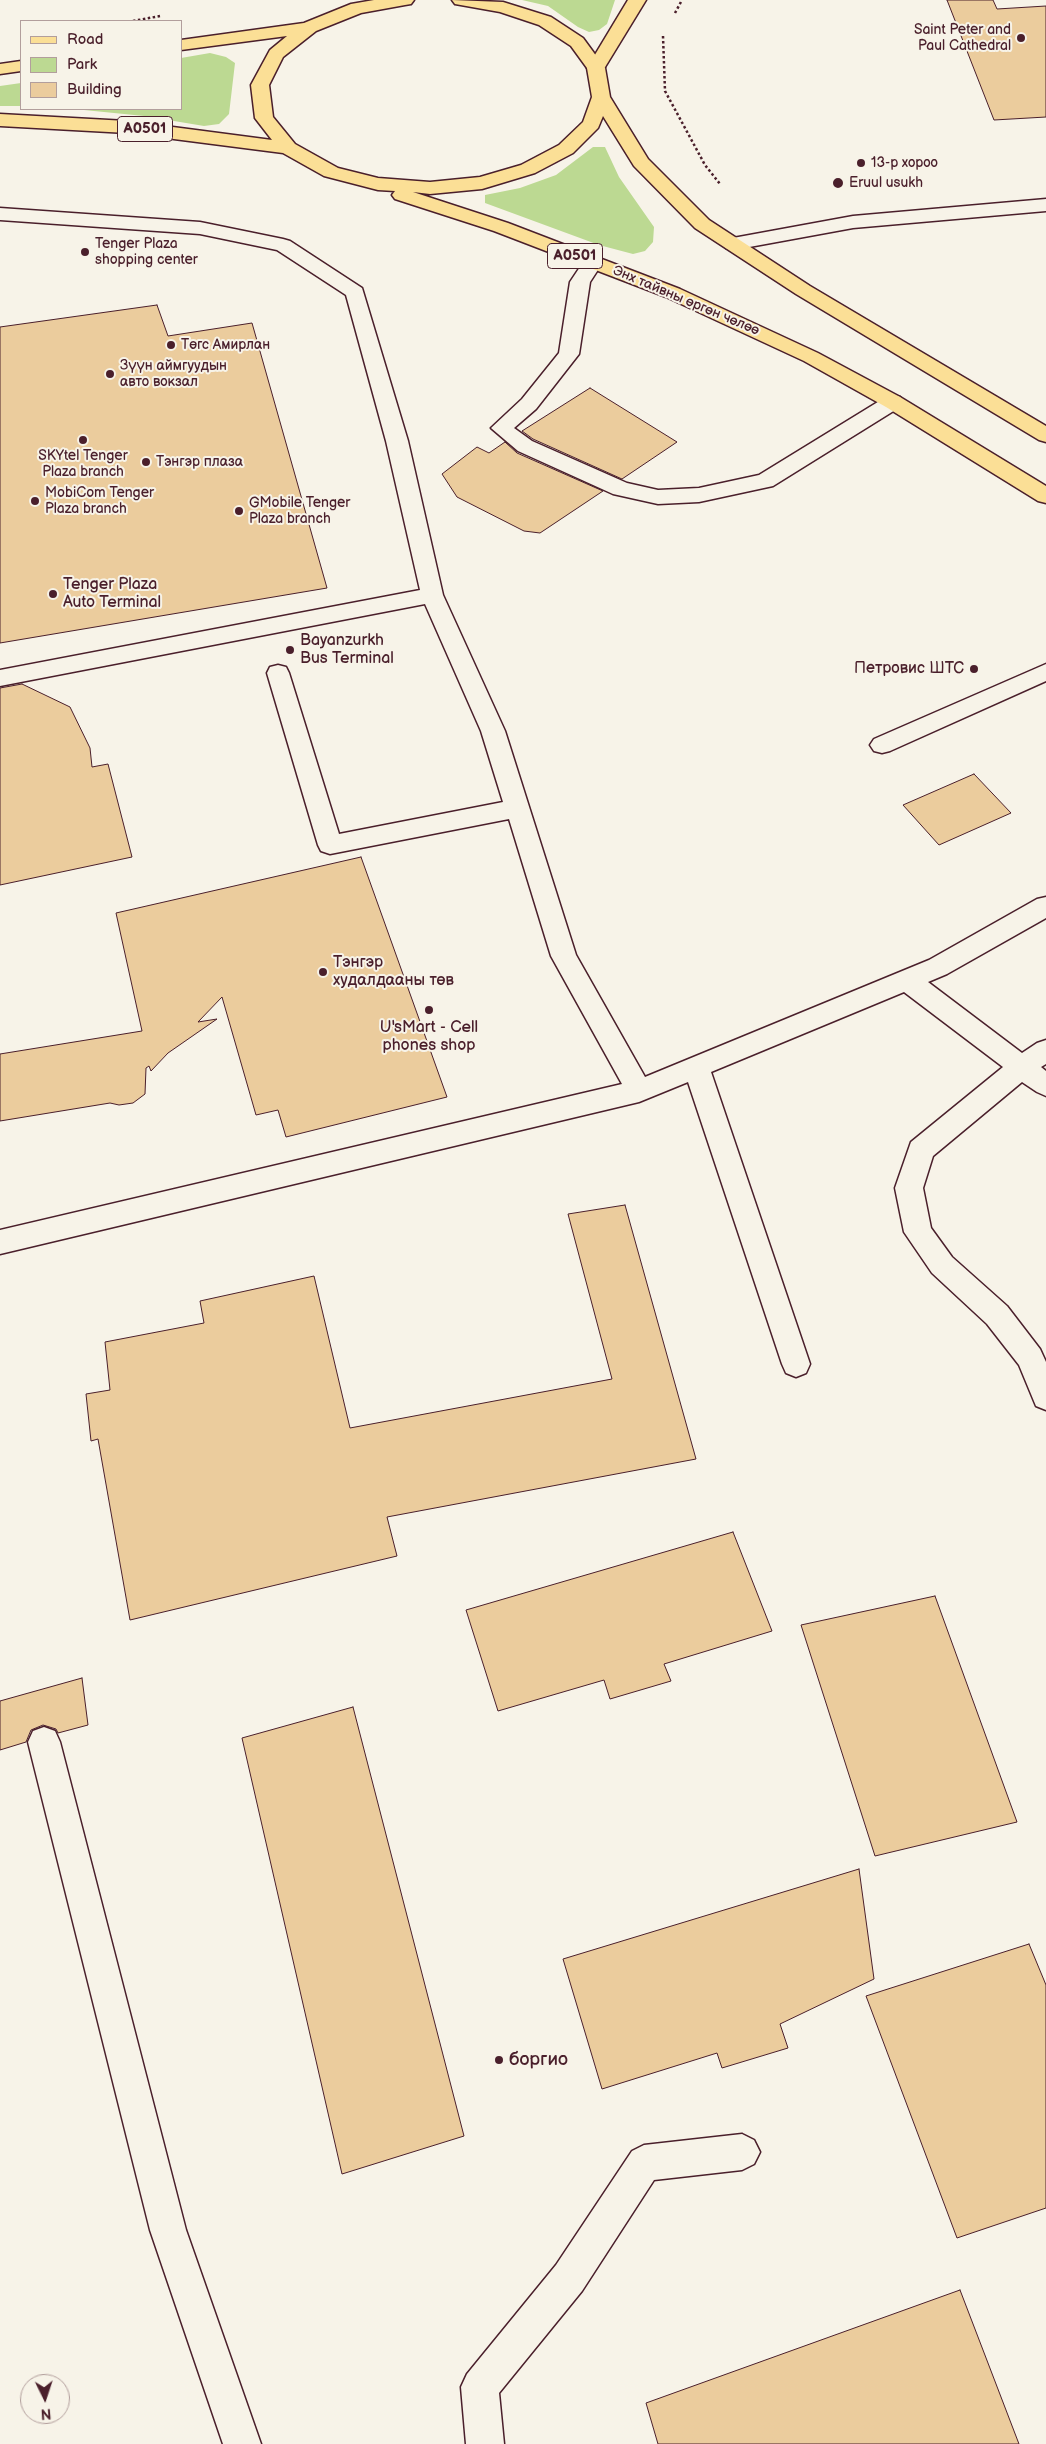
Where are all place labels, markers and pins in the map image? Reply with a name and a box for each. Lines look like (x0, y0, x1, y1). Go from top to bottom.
place label: Saint Peter and Paul Cathedral (914, 22, 1011, 54)
marker: Saint Peter and Paul Cathedral (1015, 32, 1027, 44)
place label: 13-р хороо (871, 155, 938, 171)
marker: 13-р хороо (855, 157, 867, 169)
place label: Eruul usukh (849, 175, 923, 191)
marker: Eruul usukh (831, 176, 845, 190)
place label: Tenger Plaza shopping center (95, 236, 198, 268)
marker: Tenger Plaza shopping center (79, 246, 91, 258)
place label: Төгс Амирлан (181, 337, 270, 353)
marker: Төгс Амирлан (165, 339, 177, 351)
place label: Зүүн аймгуудын авто вокзал (120, 358, 227, 391)
marker: Зүүн аймгуудын авто вокзал (104, 368, 116, 380)
marker: SKYtel Tenger Plaza branch (77, 434, 89, 446)
place label: SKYtel Tenger Plaza branch (38, 448, 128, 481)
place label: Тэнгэр плаза (156, 454, 243, 470)
marker: Тэнгэр плаза (140, 456, 152, 468)
place label: MobiCom Tenger Plaza branch (45, 485, 154, 518)
marker: MobiCom Tenger Plaza branch (29, 495, 41, 507)
place label: GMobile Tenger Plaza branch (249, 495, 350, 528)
marker: GMobile Tenger Plaza branch (233, 505, 245, 517)
place label: Tenger Plaza Auto Terminal (63, 575, 161, 613)
marker: Tenger Plaza Auto Terminal (47, 588, 59, 600)
place label: Bayanzurkh Bus Terminal (300, 631, 394, 669)
marker: Bayanzurkh Bus Terminal (284, 644, 296, 656)
place label: Петровис ШТС (854, 659, 964, 679)
marker: Петровис ШТС (968, 663, 980, 675)
place label: Тэнгэр худалдааны төв (333, 953, 454, 991)
marker: Тэнгэр худалдааны төв (317, 966, 329, 978)
marker: U'sMart - Cell phones shop (423, 1004, 435, 1016)
place label: U'sMart - Cell phones shop (380, 1018, 478, 1056)
place label: боргио (509, 2049, 568, 2071)
marker: боргио (493, 2054, 505, 2066)

